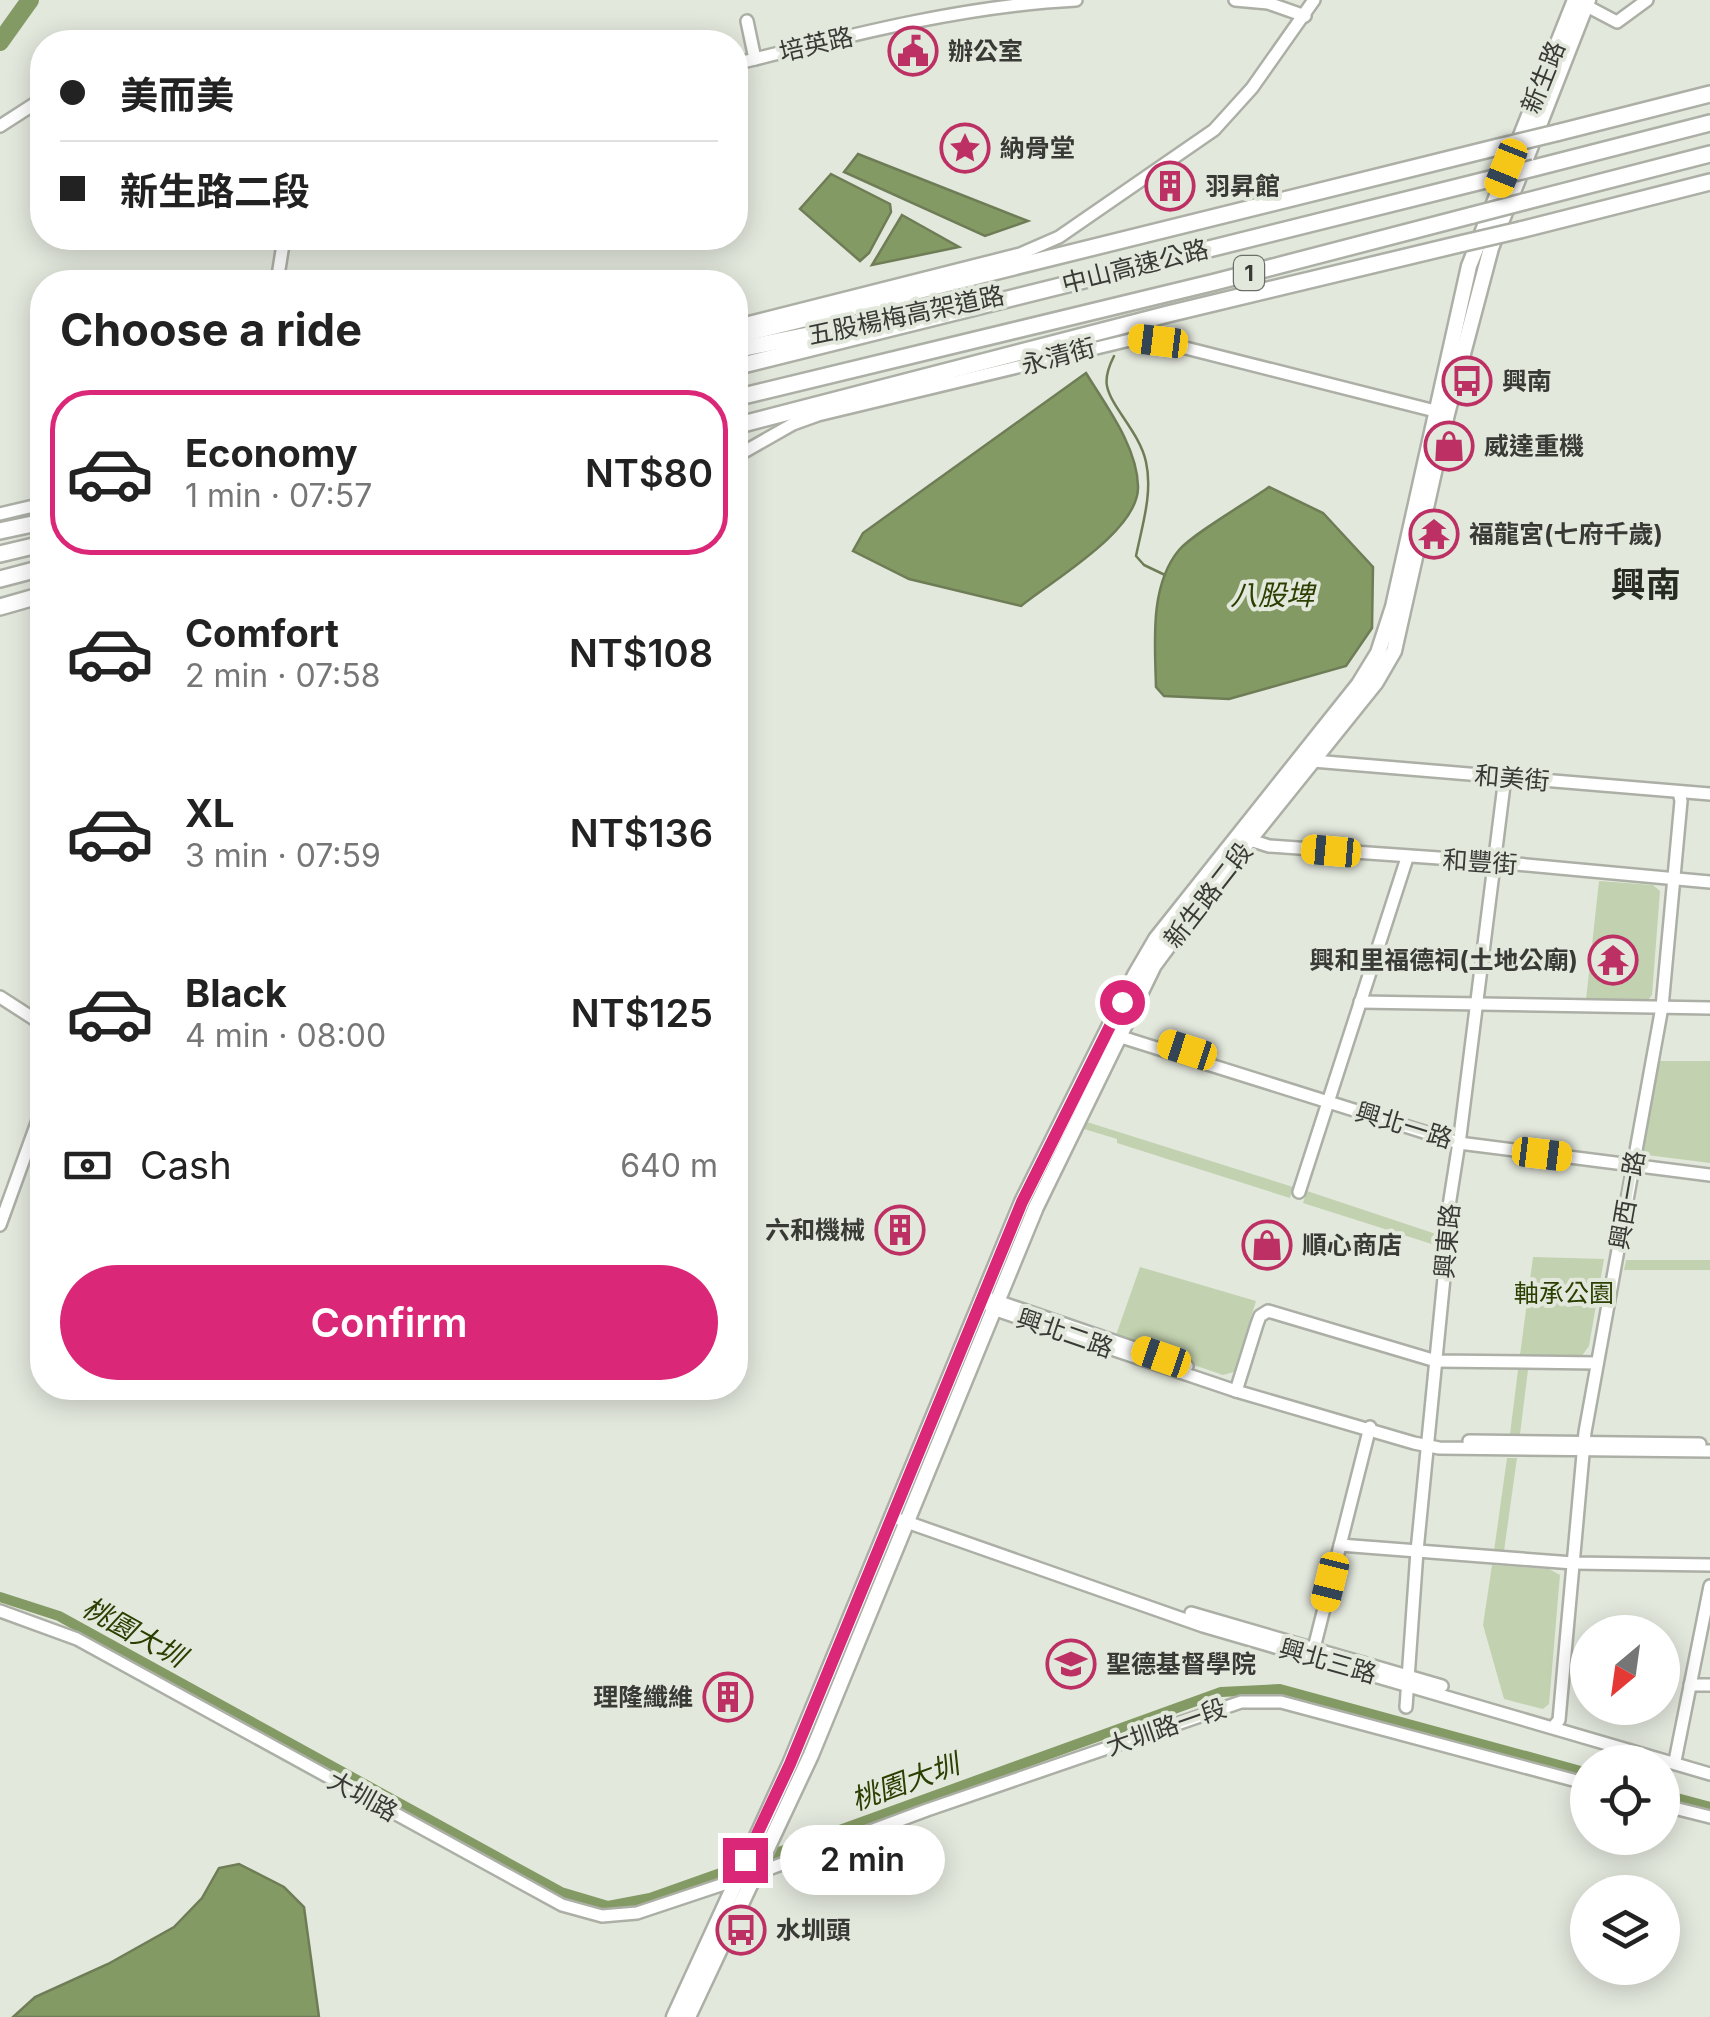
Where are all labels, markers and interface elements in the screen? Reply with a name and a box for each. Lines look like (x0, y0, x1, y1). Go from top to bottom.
street label: 培英路 (776, 21, 856, 67)
public building icon: 辦公室 (887, 25, 939, 77)
place label: 辦公室 (948, 36, 1023, 66)
street label: 新生路 (1515, 37, 1571, 117)
text: 美而美 (120, 72, 234, 118)
place icon: 納骨堂 (939, 122, 991, 174)
place label: 納骨堂 (1000, 133, 1075, 163)
car (1481, 135, 1531, 201)
building icon: 羽昇館 (1144, 160, 1196, 212)
text: 新生路二段 (120, 168, 310, 214)
place label: 羽昇館 (1205, 171, 1280, 201)
street label: 中山高速公路 (1059, 233, 1211, 299)
road number: 1 (1234, 256, 1264, 290)
street label: 五股楊梅高架道路 (805, 280, 1007, 350)
text: Choose a ride (60, 302, 362, 357)
car (1126, 322, 1190, 360)
street label: 永清街 (1018, 332, 1098, 380)
bus stop icon: 興南 (1441, 355, 1493, 407)
place label: 興南 (1502, 366, 1552, 396)
shop icon: 威達重機 (1423, 420, 1475, 472)
icon: car (65, 428, 155, 518)
text: Economy (185, 430, 358, 476)
place label: 威達重機 (1484, 431, 1584, 461)
text: NT$80 (585, 450, 713, 496)
text: 1 min · 07:57 (185, 476, 372, 515)
temple icon: 福龍宮(七府千歲) (1408, 508, 1460, 560)
place label: 福龍宮(七府千歲) (1469, 519, 1663, 549)
district label: 興南 (1611, 563, 1681, 605)
water label: 八股埤 (1230, 578, 1317, 612)
icon: car (65, 608, 155, 698)
text: Comfort (185, 610, 339, 656)
text: NT$108 (569, 630, 713, 676)
text: 2 min · 07:58 (185, 656, 380, 695)
street label: 和美街 (1473, 760, 1551, 796)
icon: car (65, 788, 155, 878)
text: XL (185, 790, 235, 836)
text: NT$136 (570, 810, 713, 856)
car (1300, 833, 1362, 869)
text: 3 min · 07:59 (185, 836, 381, 875)
street label: 新生路二段 (1158, 837, 1258, 953)
street label: 和豐街 (1442, 844, 1518, 880)
temple icon: 興和里福德祠(土地公廟) (1587, 934, 1639, 986)
place label: 興和里福德祠(土地公廟) (1309, 945, 1578, 975)
icon: car (65, 968, 155, 1058)
text: Black (185, 970, 287, 1016)
route start (1100, 980, 1145, 1025)
text: NT$125 (571, 990, 713, 1036)
text: 4 min · 08:00 (185, 1016, 386, 1055)
car (1154, 1026, 1220, 1074)
street label: 興北一路 (1352, 1096, 1456, 1154)
car (1510, 1135, 1574, 1173)
icon: cash (60, 1138, 115, 1193)
text: Cash (140, 1142, 232, 1188)
text: 640 m (620, 1146, 718, 1185)
street label: 興西一路 (1604, 1148, 1650, 1252)
street label: 興東路 (1429, 1202, 1465, 1280)
building icon: 六和機械 (874, 1204, 926, 1256)
place label: 六和機械 (765, 1215, 865, 1245)
shop icon: 順心商店 (1241, 1219, 1293, 1271)
place label: 順心商店 (1302, 1230, 1402, 1260)
button: Confirm (60, 1265, 718, 1380)
park label: 軸承公園 (1514, 1278, 1614, 1308)
street label: 興北二路 (1013, 1303, 1117, 1363)
car (1128, 1333, 1194, 1381)
car (1308, 1549, 1352, 1615)
water label: 桃園大圳 (77, 1590, 195, 1676)
north arrow (1570, 1615, 1680, 1725)
map controls (1570, 1615, 1680, 1985)
street label: 興北三路 (1276, 1633, 1380, 1689)
school or university icon: 聖德基督學院 (1045, 1638, 1097, 1690)
place label: 聖德基督學院 (1106, 1649, 1256, 1679)
building icon: 理隆纖維 (702, 1671, 754, 1723)
place label: 理隆纖維 (593, 1682, 693, 1712)
street label: 大圳路一段 (1102, 1692, 1230, 1762)
button: locate (1570, 1745, 1680, 1855)
water label: 桃園大圳 (847, 1746, 967, 1817)
street label: 大圳路 (323, 1765, 403, 1827)
callout: 2 min (780, 1825, 945, 1895)
route end (723, 1838, 768, 1883)
text: 2 min (820, 1840, 905, 1879)
button: layers (1570, 1875, 1680, 1985)
bus stop icon: 水圳頭 (715, 1904, 767, 1956)
place label: 水圳頭 (776, 1915, 851, 1945)

